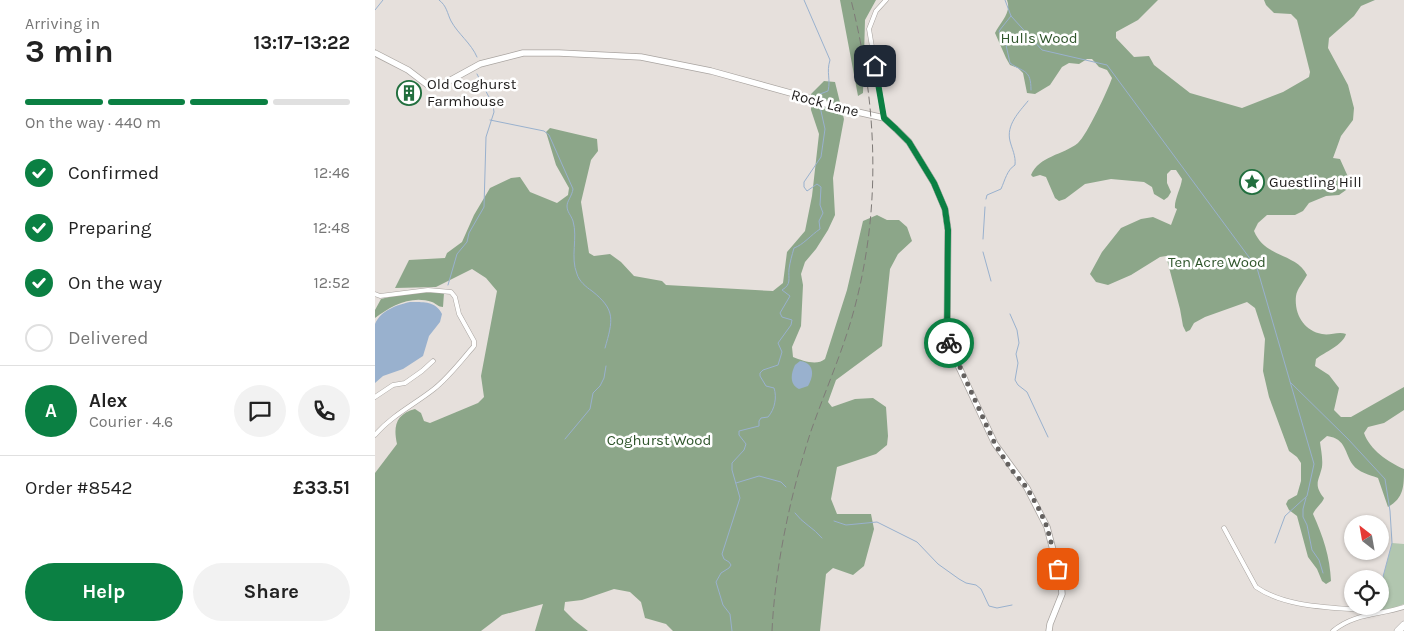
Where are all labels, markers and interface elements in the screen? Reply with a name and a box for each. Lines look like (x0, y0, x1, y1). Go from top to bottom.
text: Arriving in (25, 14, 100, 33)
park label: Hulls Wood (1000, 29, 1078, 47)
text: 13:17–13:22 (253, 32, 350, 54)
text: 3 min (25, 33, 114, 70)
pin (854, 45, 896, 87)
icon: home (861, 52, 889, 80)
place label: Old Coghurst Farmhouse (427, 75, 517, 110)
building icon: Old Coghurst Farmhouse (396, 80, 422, 106)
street label: Rock Lane (789, 85, 861, 121)
text: On the way · 440 m (25, 113, 161, 132)
icon: check (25, 159, 53, 187)
text: Confirmed (68, 162, 159, 184)
text: 12:46 (314, 163, 350, 182)
place icon: Guestling Hill (1239, 169, 1265, 195)
place label: Guestling Hill (1269, 173, 1362, 191)
icon: check (25, 214, 53, 242)
text: Preparing (68, 217, 151, 239)
text: 12:48 (313, 218, 350, 237)
park label: Ten Acre Wood (1168, 253, 1266, 271)
icon: check (25, 269, 53, 297)
text: On the way (68, 272, 162, 294)
text: 12:52 (313, 273, 350, 292)
courier (924, 318, 974, 368)
text: Delivered (68, 327, 148, 349)
icon: bike (935, 329, 963, 357)
button: chat (234, 385, 286, 437)
button: phone (298, 385, 350, 437)
text: Alex (89, 390, 127, 412)
text: A (45, 400, 57, 422)
text: Courier · 4.6 (89, 412, 173, 431)
park label: Coghurst Wood (607, 431, 711, 449)
text: Order #8542 (25, 477, 132, 499)
text: £33.51 (293, 477, 350, 499)
north arrow (1344, 515, 1389, 560)
map controls (1344, 515, 1389, 615)
pin (1037, 548, 1079, 590)
icon: bag (1044, 555, 1072, 583)
button: Help (25, 563, 183, 621)
button: Share (193, 563, 350, 621)
button: locate (1344, 570, 1389, 615)

